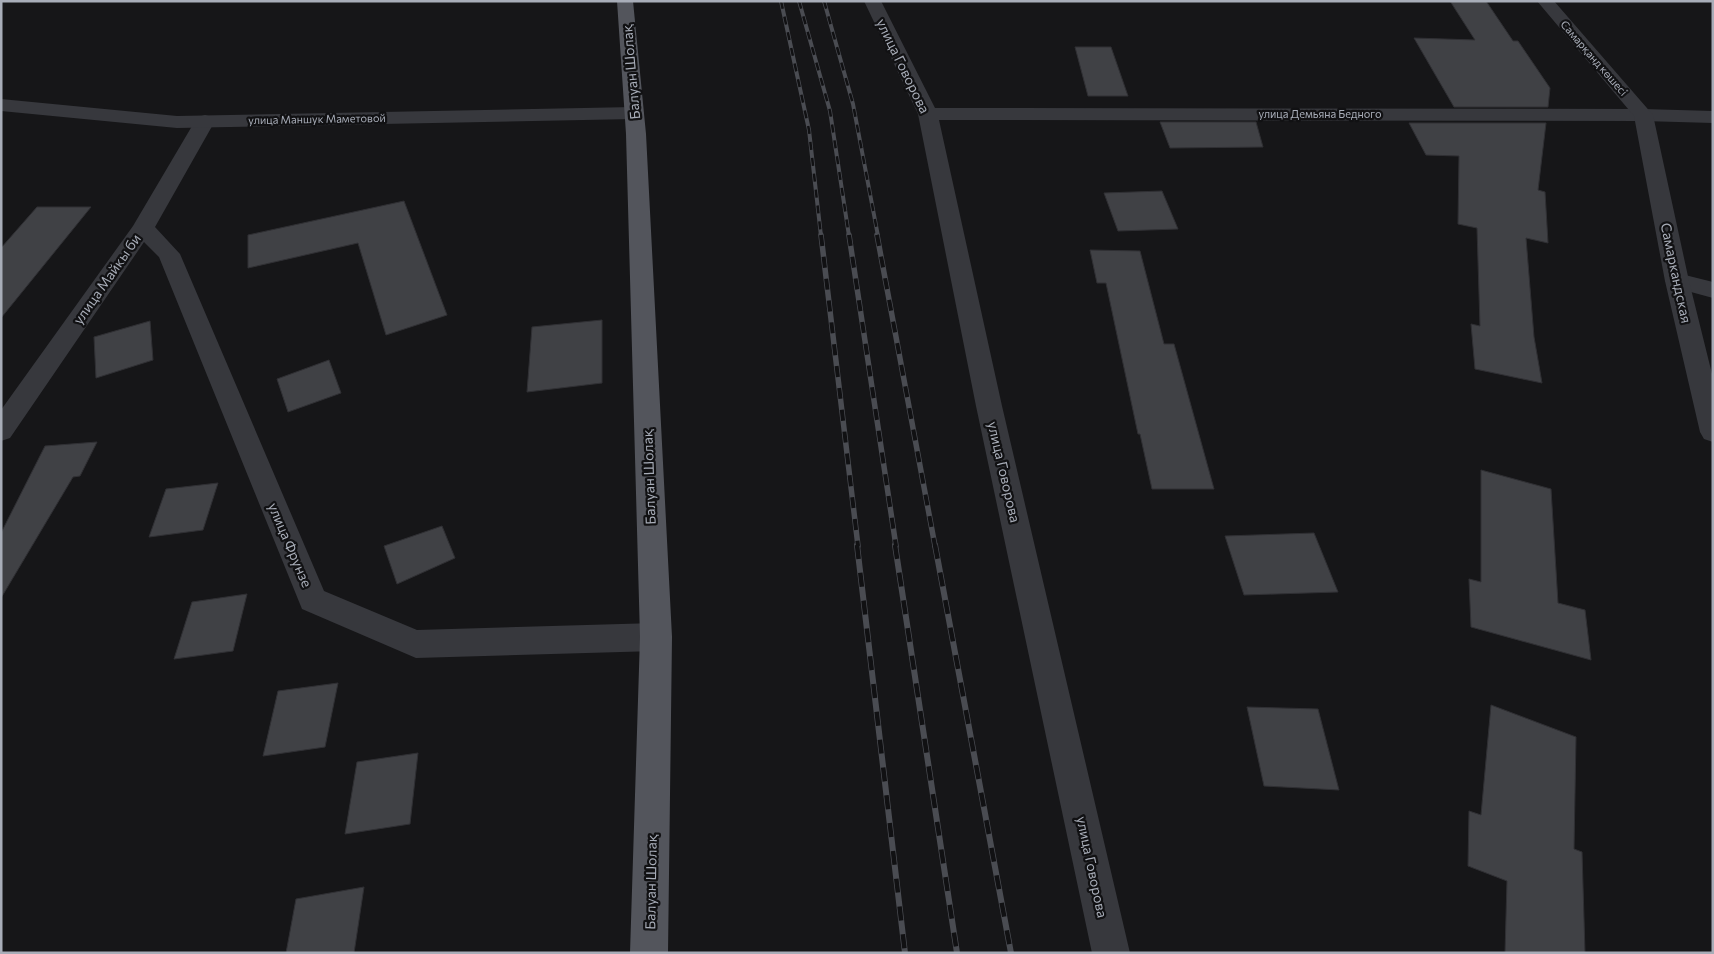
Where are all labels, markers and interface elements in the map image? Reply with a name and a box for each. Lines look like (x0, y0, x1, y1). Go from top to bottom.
street label: улица Говорова (873, 16, 934, 116)
street label: Самарқанд көшесі (1558, 17, 1631, 98)
street label: Балуан Шолақ (618, 24, 643, 120)
street label: улица Демьяна Бедного (1258, 107, 1382, 120)
street label: улица Маншук Маметовой (248, 111, 386, 126)
street label: Самаркандская (1658, 221, 1695, 325)
street label: улица Майкы би (69, 230, 144, 327)
street label: улица Говорова (985, 420, 1024, 524)
street label: Балуан Шолақ (638, 429, 659, 525)
street label: улица Фрунзе (265, 500, 316, 590)
street label: улица Говорова (1073, 815, 1112, 919)
street label: Балуан Шолақ (641, 834, 660, 930)

